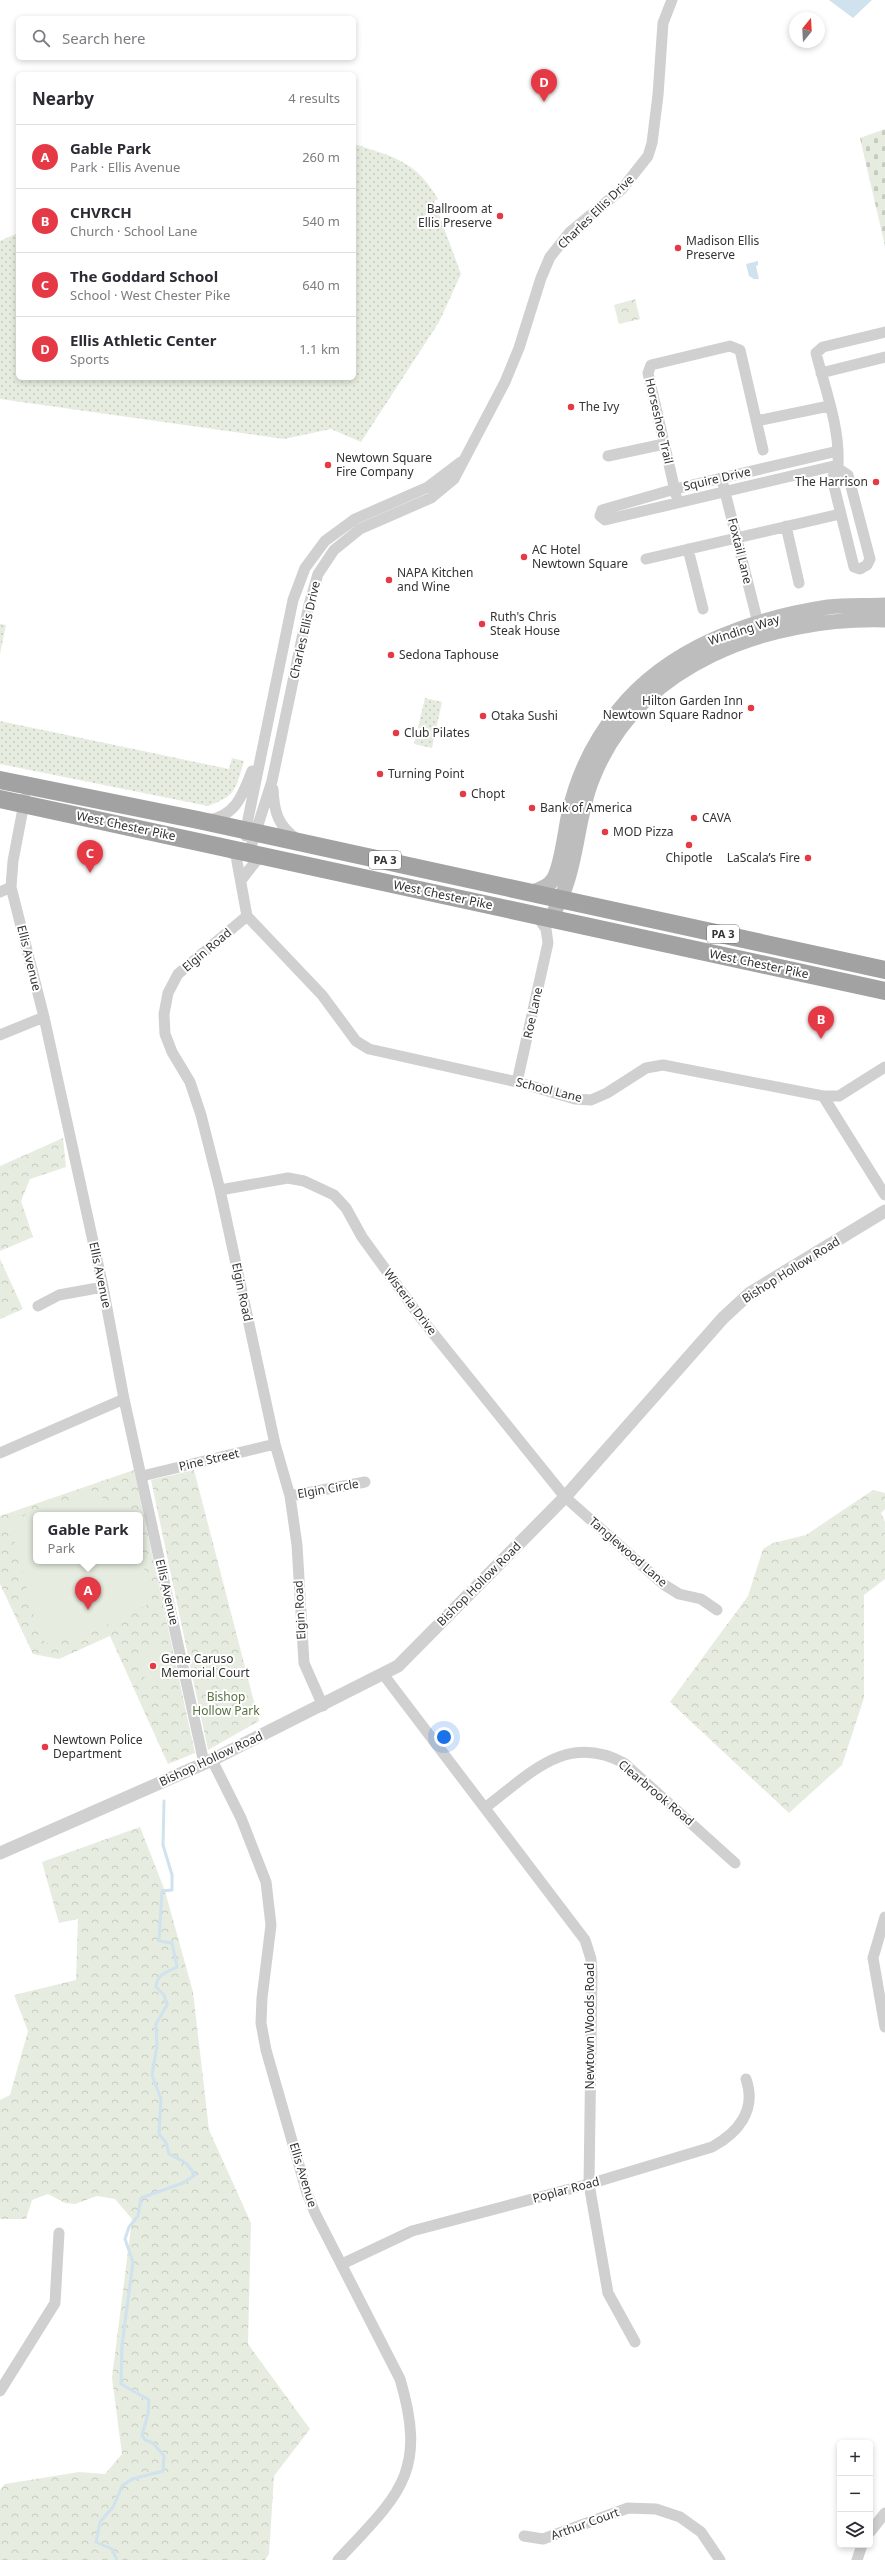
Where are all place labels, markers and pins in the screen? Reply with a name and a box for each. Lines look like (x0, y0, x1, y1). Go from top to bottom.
pin: D (531, 69, 557, 102)
place label: Ballroom at Ellis Preserve (418, 200, 493, 231)
marker: Ballroom at Ellis Preserve (495, 211, 505, 221)
place label: Madison Ellis Preserve (686, 232, 760, 263)
marker: Madison Ellis Preserve (673, 243, 683, 253)
place label: The Ivy (579, 398, 620, 415)
marker: The Ivy (566, 402, 576, 412)
place label: Newtown Square Fire Company (336, 449, 432, 480)
marker: Newtown Square Fire Company (323, 460, 333, 470)
place label: The Harrison (795, 473, 868, 490)
marker: The Harrison (871, 477, 881, 487)
place label: AC Hotel Newtown Square (532, 541, 628, 572)
marker: AC Hotel Newtown Square (519, 552, 529, 562)
place label: NAPA Kitchen and Wine (397, 564, 473, 595)
marker: NAPA Kitchen and Wine (384, 575, 394, 585)
place label: Ruth's Chris Steak House (490, 608, 560, 639)
marker: Ruth's Chris Steak House (477, 619, 487, 629)
place label: Sedona Taphouse (399, 646, 499, 663)
marker: Sedona Taphouse (386, 650, 396, 660)
place label: Hilton Garden Inn Newtown Square Radnor (603, 692, 743, 723)
marker: Hilton Garden Inn Newtown Square Radnor (746, 703, 756, 713)
place label: Otaka Sushi (491, 707, 558, 724)
marker: Otaka Sushi (478, 711, 488, 721)
place label: Club Pilates (404, 724, 470, 741)
marker: Club Pilates (391, 728, 401, 738)
place label: Turning Point (388, 765, 465, 782)
marker: Turning Point (375, 769, 385, 779)
place label: Chopt (471, 785, 506, 802)
marker: Chopt (458, 789, 468, 799)
place label: Bank of America (540, 799, 632, 816)
marker: Bank of America (527, 803, 537, 813)
place label: CAVA (702, 809, 731, 826)
marker: CAVA (689, 813, 699, 823)
place label: MOD Pizza (613, 823, 674, 840)
marker: MOD Pizza (600, 827, 610, 837)
pin: C (77, 840, 103, 873)
marker: Chipotle (684, 840, 694, 850)
place label: Chipotle (666, 849, 713, 866)
place label: LaScala’s Fire (727, 849, 800, 866)
marker: LaScala’s Fire (803, 853, 813, 863)
pin: B (808, 1006, 834, 1039)
pin: A (75, 1577, 101, 1610)
place label: Gene Caruso Memorial Court (161, 1650, 250, 1681)
marker: Gene Caruso Memorial Court (148, 1661, 158, 1671)
place label: Newtown Police Department (53, 1731, 143, 1762)
marker: Newtown Police Department (40, 1742, 50, 1752)

